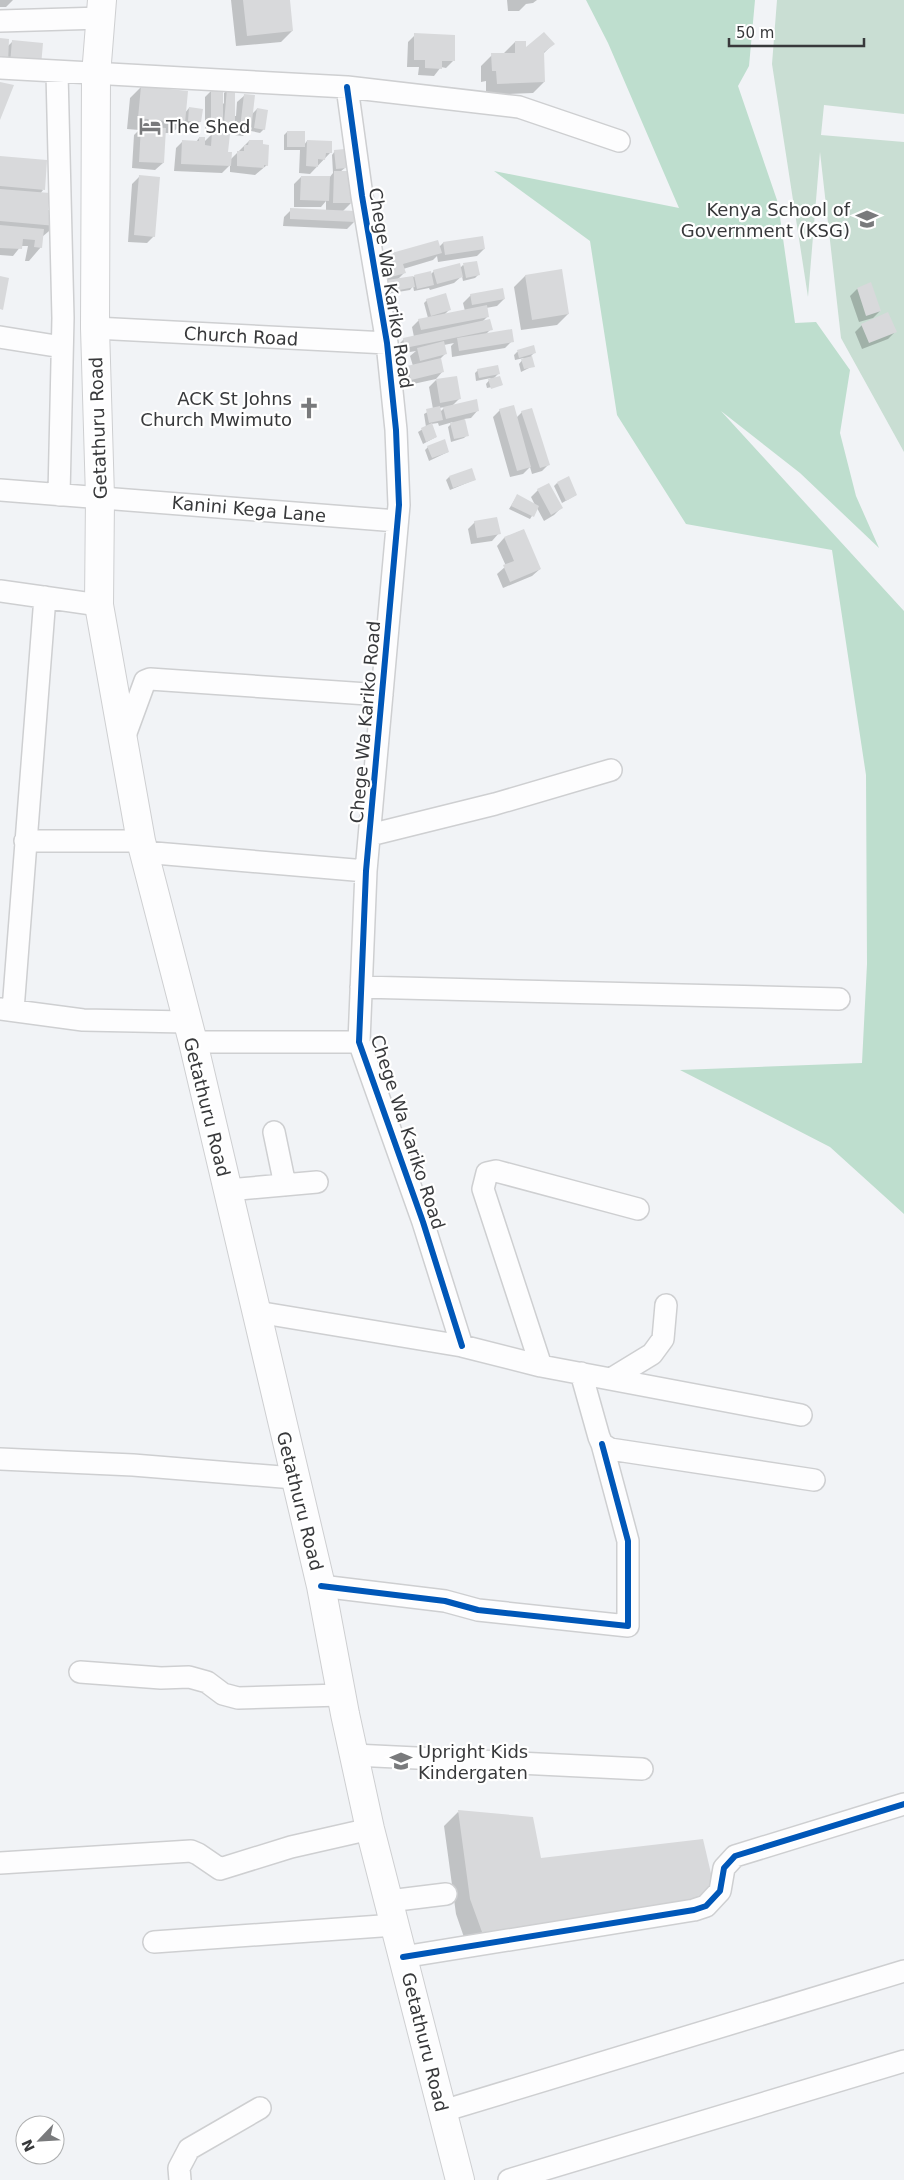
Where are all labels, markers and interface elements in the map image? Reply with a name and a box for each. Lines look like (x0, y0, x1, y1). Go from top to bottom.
scale bar (729, 15, 864, 47)
text: 50 m (736, 24, 774, 42)
hotel icon: The Shed (137, 113, 163, 139)
place label: The Shed (165, 116, 251, 137)
street label: Chege Wa Kariko Road (365, 186, 417, 390)
place label: Kenya School of Government (KSG) (681, 199, 851, 241)
school or university icon: Kenya School of Government (KSG) (854, 206, 880, 232)
street label: Church Road (183, 323, 299, 349)
street label: Getathuru Road (85, 356, 111, 500)
place label: ACK St Johns Church Mwimuto (140, 388, 292, 430)
church icon: ACK St Johns Church Mwimuto (296, 395, 322, 421)
street label: Kanini Kega Lane (171, 492, 327, 526)
street label: Chege Wa Kariko Road (346, 620, 384, 824)
street label: Chege Wa Kariko Road (367, 1032, 449, 1232)
street label: Getathuru Road (180, 1035, 234, 1179)
street label: Getathuru Road (273, 1429, 327, 1573)
place label: Upright Kids Kindergaten (418, 1741, 528, 1783)
school or university icon: Upright Kids Kindergaten (388, 1748, 414, 1774)
street label: Getathuru Road (398, 1970, 452, 2114)
north arrow (15, 2115, 65, 2165)
text: N (18, 2137, 38, 2154)

